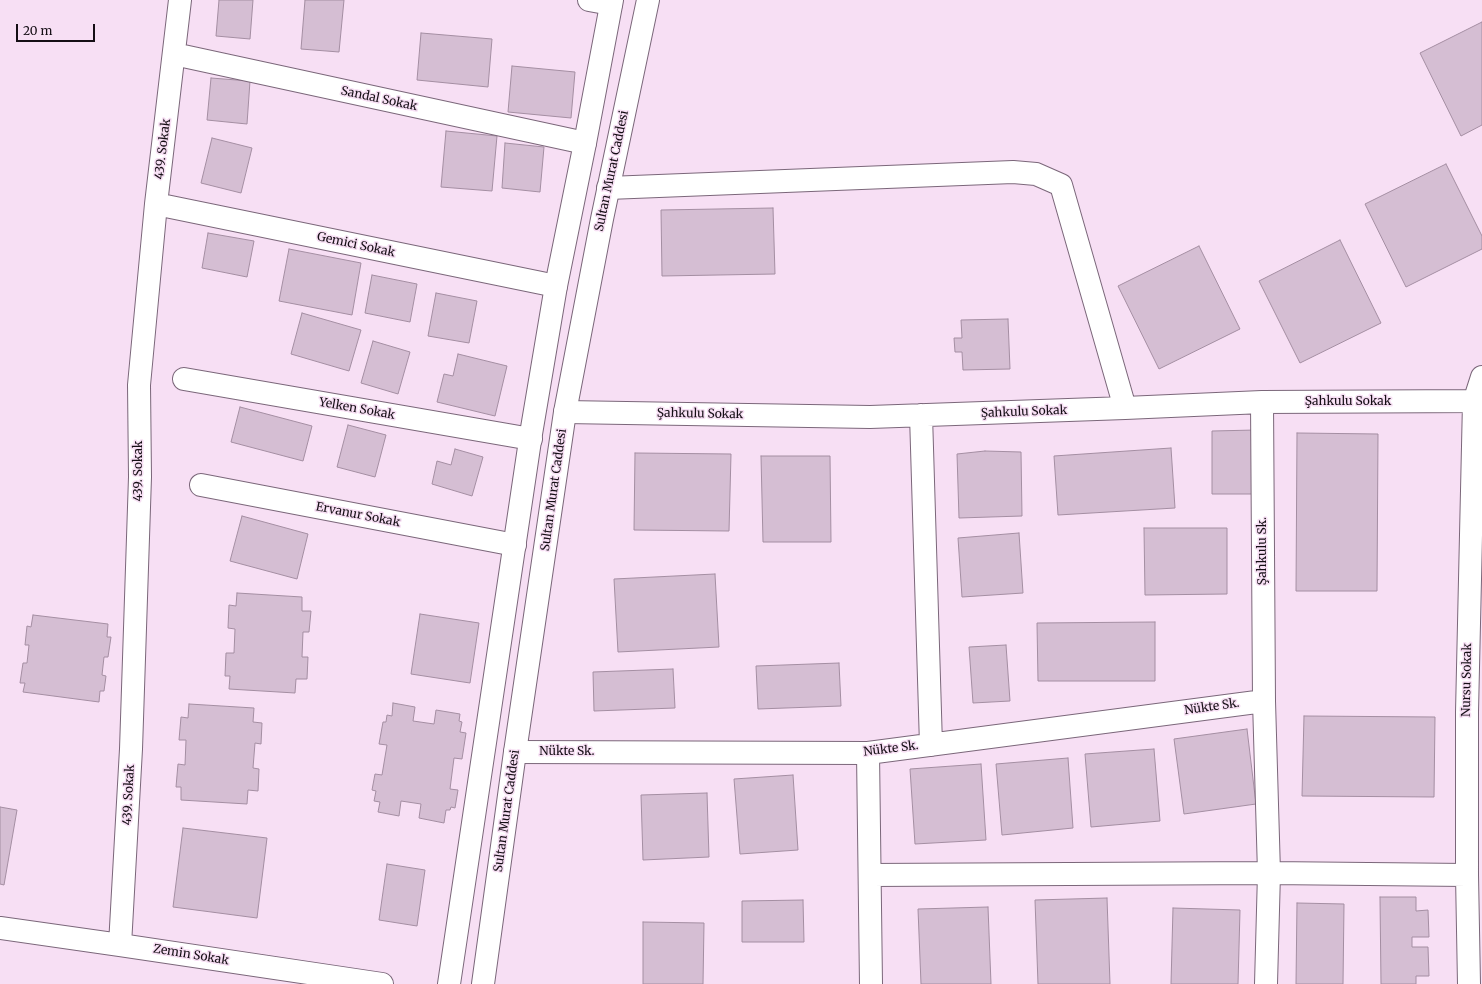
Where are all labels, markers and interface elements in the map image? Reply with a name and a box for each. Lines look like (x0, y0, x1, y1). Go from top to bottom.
scale bar (18, 16, 97, 42)
text: 20 m (23, 23, 52, 38)
street label: Sandal Sokak (339, 84, 419, 114)
street label: Sultan Murat Caddesi (592, 109, 632, 233)
street label: 439. Sokak (152, 118, 174, 180)
street label: Gemici Sokak (316, 230, 396, 260)
street label: Yelken Sokak (318, 395, 396, 423)
street label: Şahkulu Sokak (1305, 395, 1391, 409)
street label: Şahkulu Sokak (981, 403, 1067, 421)
street label: Şahkulu Sokak (657, 406, 743, 422)
street label: Sultan Murat Caddesi (538, 428, 570, 552)
street label: 439. Sokak (132, 441, 146, 501)
street label: Ervanur Sokak (315, 500, 401, 530)
street label: Şahkulu Sk. (1256, 517, 1270, 585)
street label: Nursu Sokak (1459, 643, 1475, 717)
street label: Nükte Sk. (1184, 696, 1240, 718)
street label: Nükte Sk. (863, 738, 919, 760)
street label: Nükte Sk. (539, 745, 595, 759)
street label: Sultan Murat Caddesi (491, 749, 523, 873)
street label: 439. Sokak (120, 764, 138, 826)
street label: Zemin Sokak (152, 942, 230, 968)

